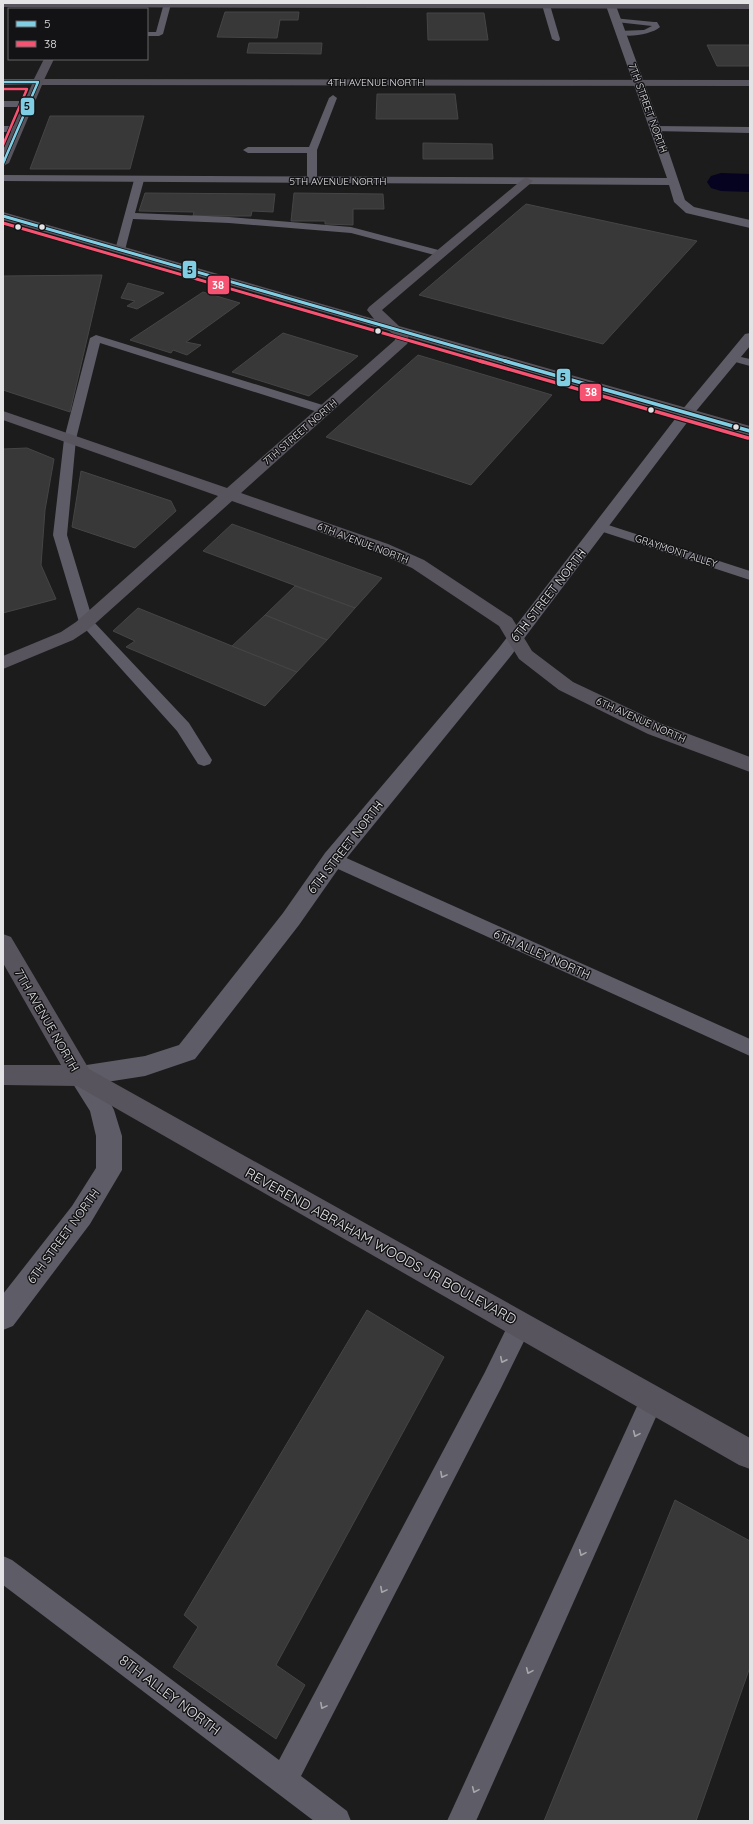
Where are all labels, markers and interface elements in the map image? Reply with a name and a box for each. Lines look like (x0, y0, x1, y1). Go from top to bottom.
legend (8, 8, 148, 60)
text: 5 (44, 16, 51, 31)
text: 38 (44, 36, 57, 51)
street label: 7TH STREET NORTH (626, 61, 670, 155)
street label: 4TH AVENUE NORTH (328, 76, 424, 89)
line badge: 5 (20, 97, 35, 116)
text: 5 (24, 99, 30, 113)
street label: 5TH AVENUE NORTH (290, 175, 386, 188)
unlabelled marker (13, 222, 23, 232)
unlabelled marker (37, 222, 47, 232)
line badge: 5 (182, 260, 197, 279)
text: 5 (187, 263, 193, 277)
line badge: 38 (207, 275, 230, 295)
text: 38 (212, 278, 224, 292)
unlabelled marker (373, 326, 383, 336)
line badge: 5 (556, 368, 571, 387)
text: 5 (560, 370, 566, 384)
line badge: 38 (579, 383, 602, 402)
text: 38 (585, 385, 597, 399)
street label: 7TH STREET NORTH (260, 396, 340, 468)
unlabelled marker (646, 405, 656, 415)
unlabelled marker (731, 422, 741, 432)
street label: 6TH AVENUE NORTH (315, 520, 411, 566)
street label: GRAYMONT ALLEY (633, 532, 719, 571)
street label: 6TH STREET NORTH (507, 546, 589, 644)
street label: 6TH AVENUE NORTH (594, 694, 688, 746)
street label: 6TH STREET NORTH (304, 798, 386, 896)
street label: 6TH ALLEY NORTH (491, 926, 593, 982)
street label: 7TH AVENUE NORTH (12, 966, 82, 1074)
street label: REVEREND ABRAHAM WOODS JR BOULEVARD (242, 1164, 520, 1328)
street label: 6TH STREET NORTH (24, 1186, 102, 1286)
one-way arrow (500, 1355, 508, 1363)
one-way arrow (633, 1430, 641, 1438)
one-way arrow (440, 1471, 448, 1478)
one-way arrow (579, 1548, 587, 1556)
one-way arrow (380, 1586, 388, 1594)
street label: 8TH ALLEY NORTH (116, 1651, 224, 1739)
one-way arrow (526, 1667, 534, 1675)
one-way arrow (320, 1701, 327, 1709)
one-way arrow (472, 1786, 480, 1793)

